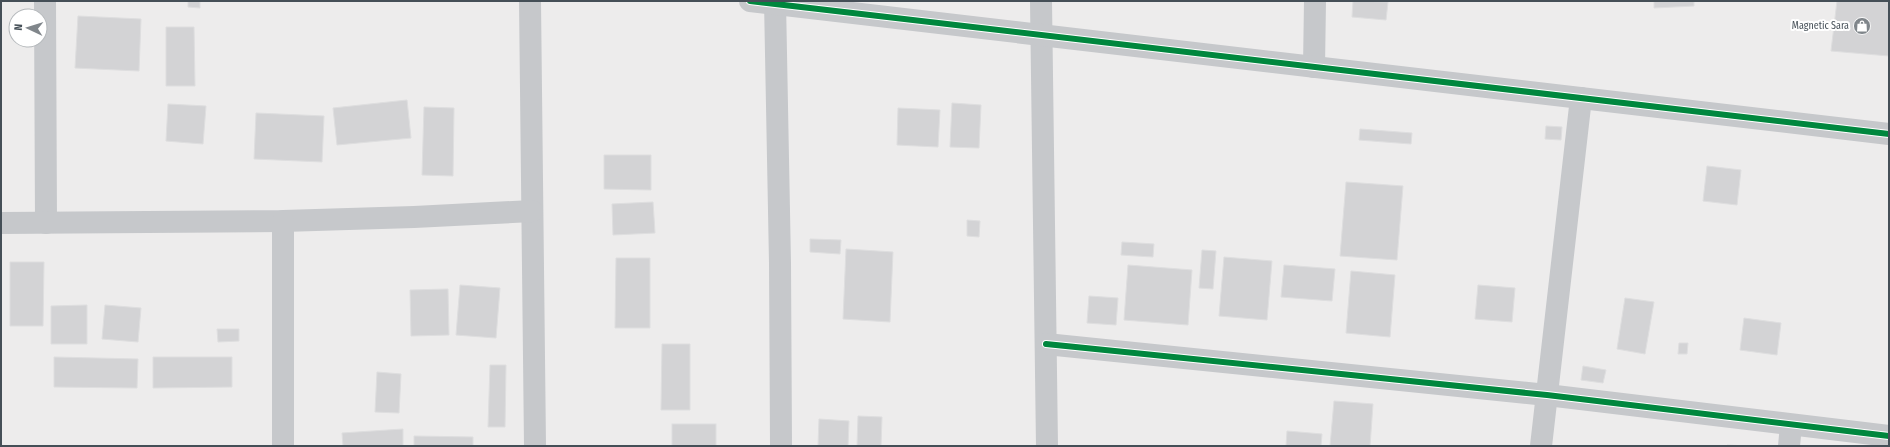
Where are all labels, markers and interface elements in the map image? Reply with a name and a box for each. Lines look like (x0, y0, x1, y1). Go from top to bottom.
north arrow (8, 8, 48, 48)
shop icon: Magnetic Sara (1852, 16, 1872, 36)
place label: Magnetic Sara (1792, 20, 1849, 32)
text: N (12, 24, 25, 31)

